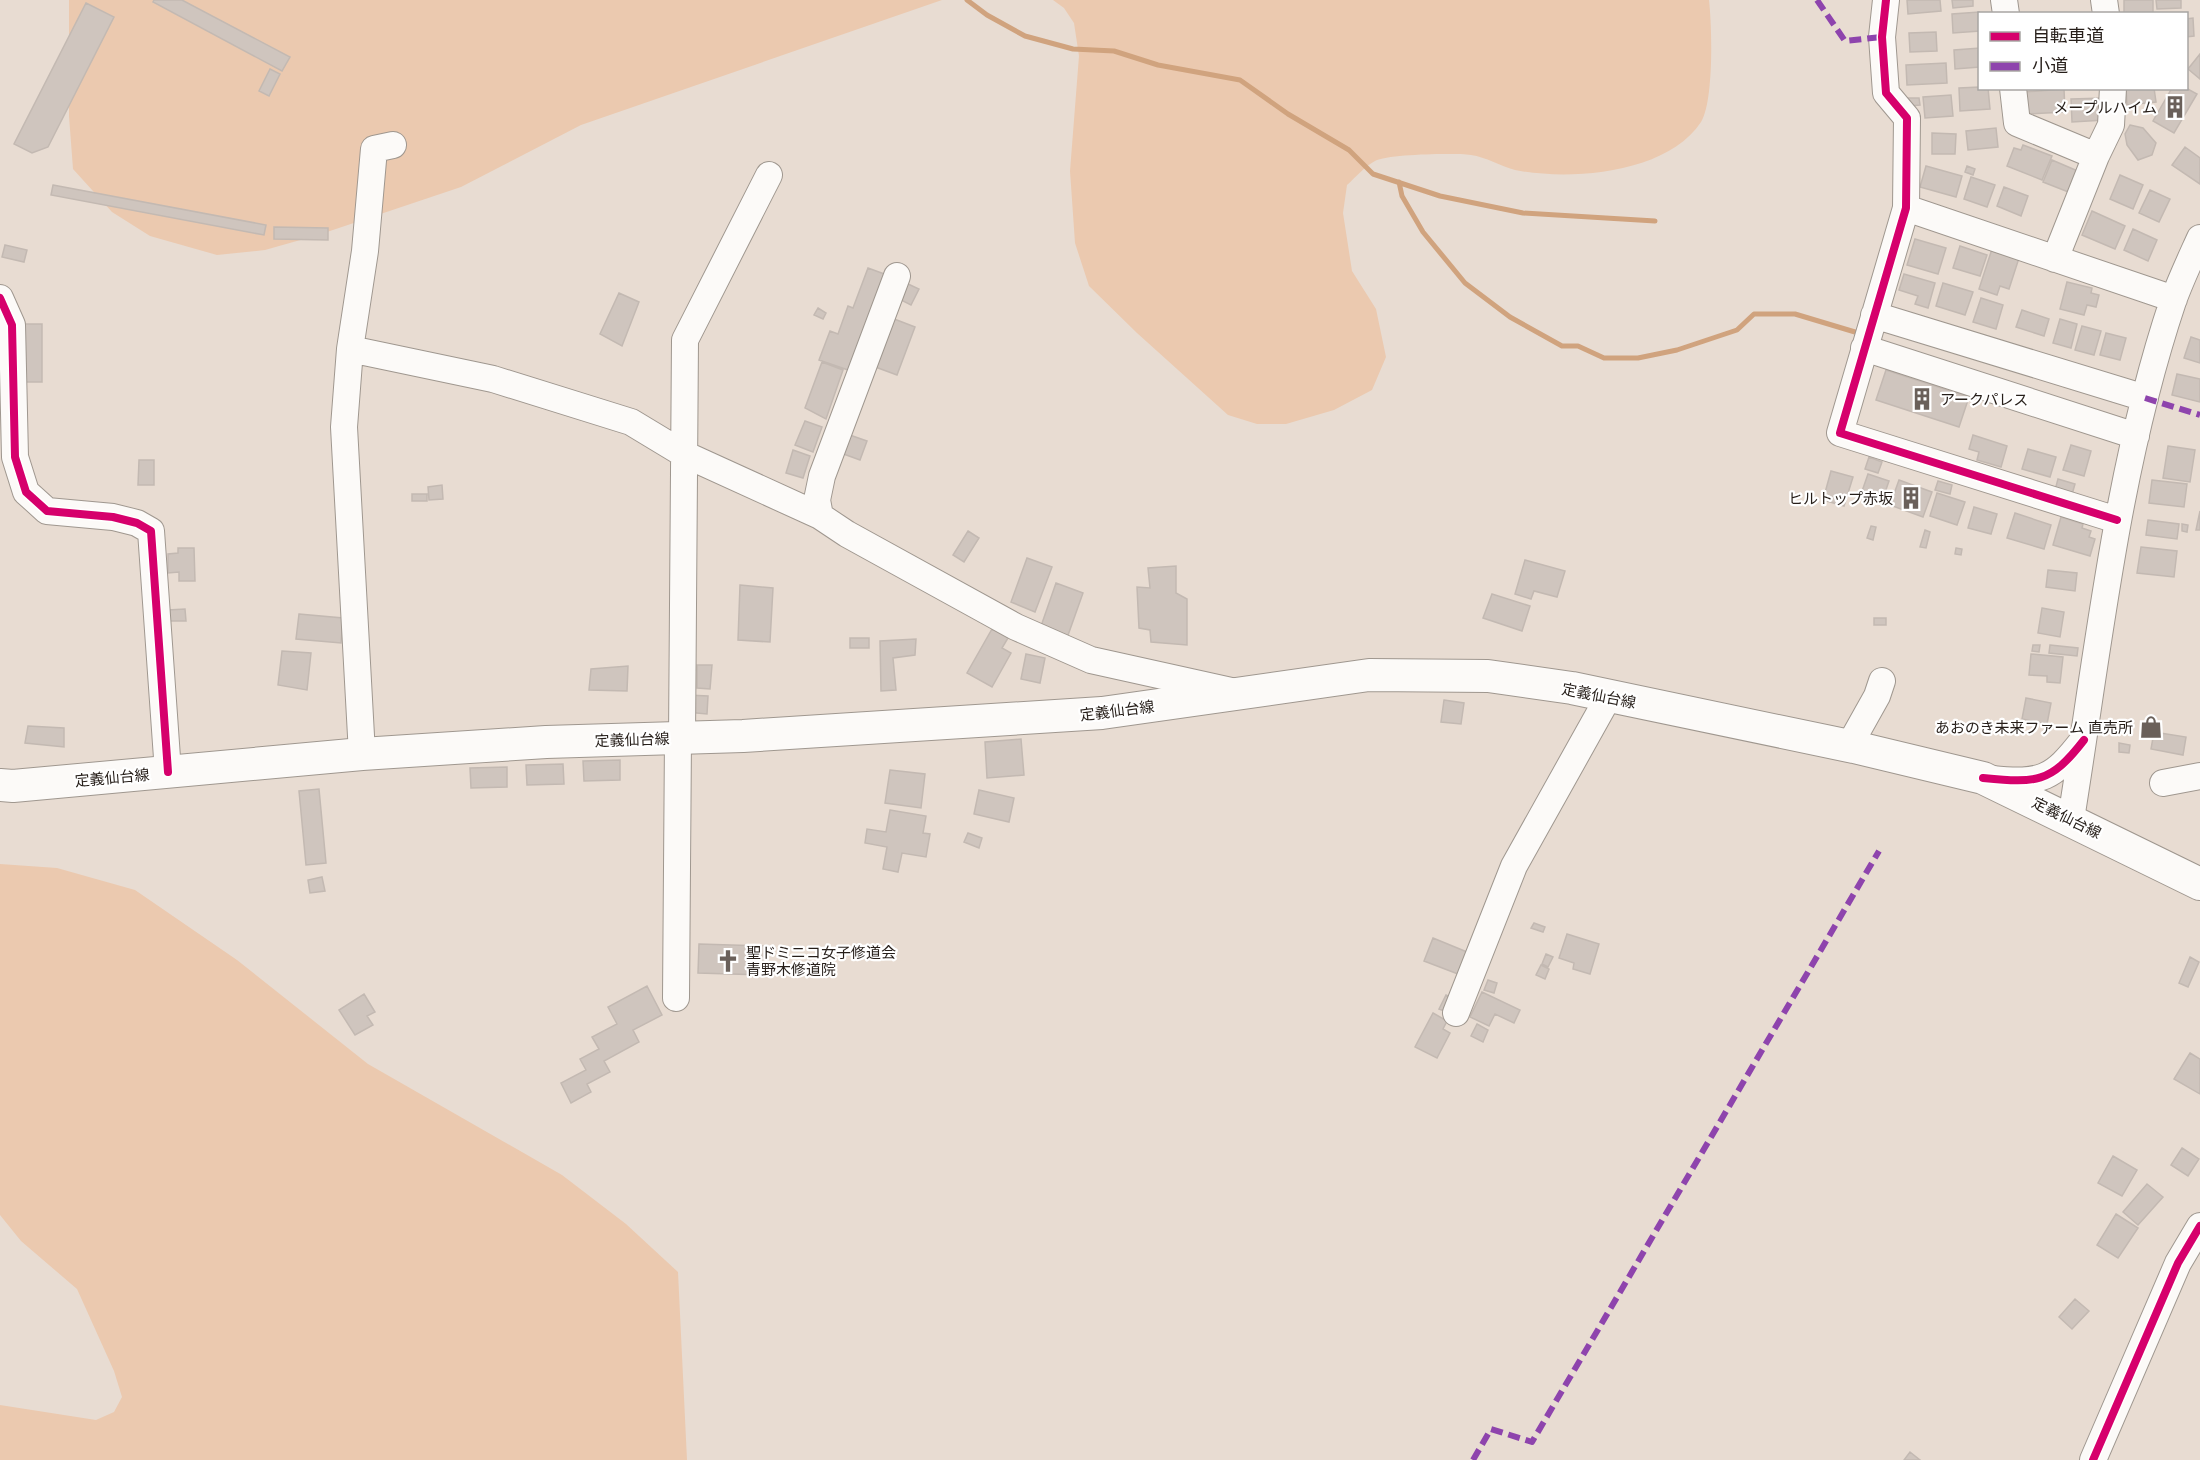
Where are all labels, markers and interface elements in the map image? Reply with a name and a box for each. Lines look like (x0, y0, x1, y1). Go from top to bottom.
legend (1978, 12, 2188, 90)
text: 自転車道 (2032, 24, 2104, 46)
text: 小道 (2032, 54, 2068, 76)
building icon: メープルハイム (2162, 94, 2188, 120)
place label: メープルハイム (2053, 98, 2157, 116)
building icon: アークパレス (1909, 386, 1935, 412)
place label: アークパレス (1940, 390, 2028, 408)
building icon: ヒルトップ赤坂 (1898, 485, 1924, 511)
place label: ヒルトップ赤坂 (1788, 489, 1893, 507)
street label: 定義仙台線 (1560, 679, 1638, 711)
street label: 定義仙台線 (1079, 696, 1155, 724)
shop icon: あおのき未来ファーム 直売所 (2138, 714, 2164, 740)
place label: あおのき未来ファーム 直売所 (1935, 718, 2133, 736)
street label: 定義仙台線 (594, 729, 670, 749)
street label: 定義仙台線 (74, 765, 150, 789)
street label: 定義仙台線 (2029, 792, 2105, 842)
place label: 聖ドミニコ女子修道会 青野木修道院 (746, 943, 896, 978)
church icon: 聖ドミニコ女子修道会 青野木修道院 (715, 948, 741, 974)

